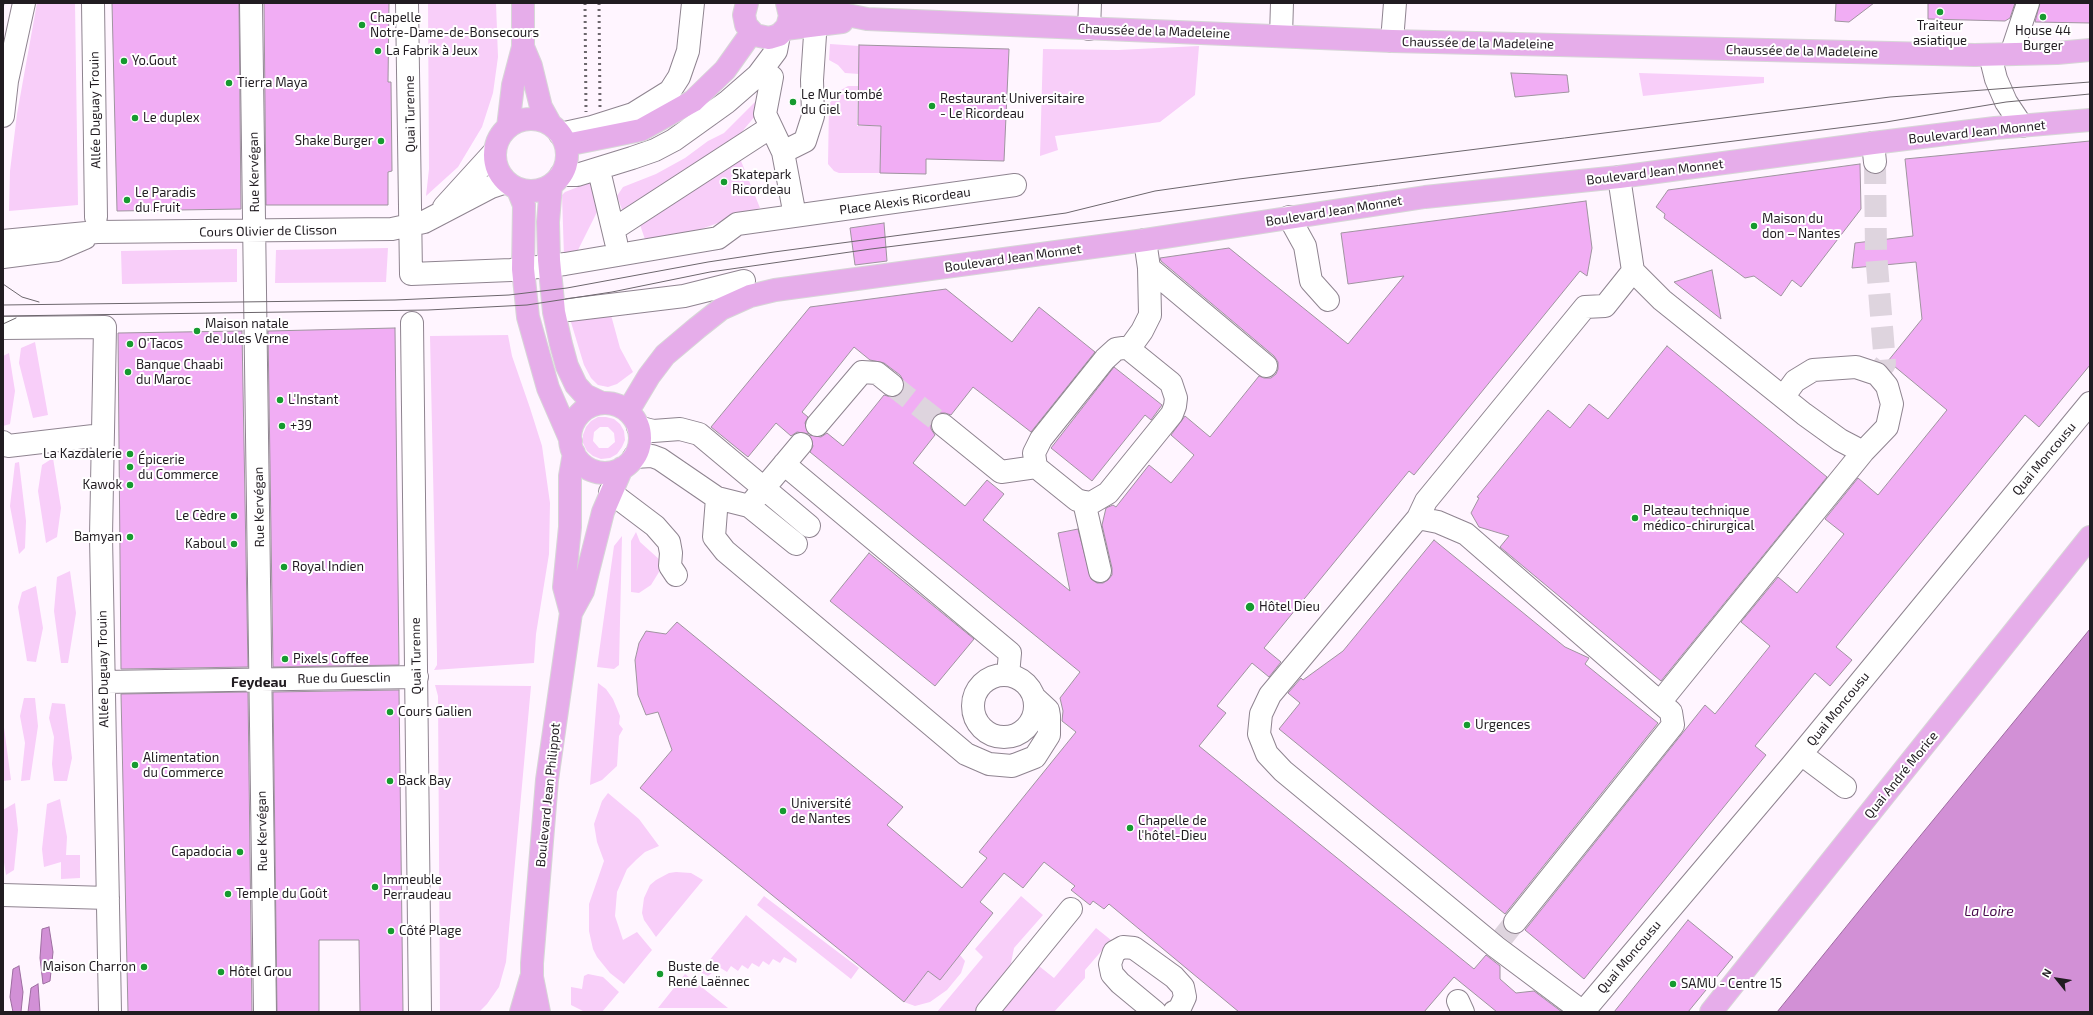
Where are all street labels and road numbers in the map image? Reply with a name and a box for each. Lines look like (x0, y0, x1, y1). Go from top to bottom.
street label: Chaussée de la Madeleine (1078, 21, 1230, 41)
street label: Chaussée de la Madeleine (1402, 34, 1554, 52)
street label: Chaussée de la Madeleine (1726, 42, 1878, 60)
street label: Allée Duguay Trouin (86, 51, 104, 169)
street label: Quai Turenne (402, 75, 418, 153)
street label: Boulevard Jean Monnet (1908, 117, 2046, 147)
street label: Rue Kervégan (245, 132, 263, 212)
street label: Boulevard Jean Monnet (1586, 156, 1724, 188)
street label: Place Alexis Ricordeau (838, 184, 972, 218)
street label: Boulevard Jean Monnet (1265, 193, 1403, 229)
street label: Cours Olivier de Clisson (199, 222, 337, 240)
street label: Boulevard Jean Monnet (944, 241, 1082, 275)
street label: Quai Moncousu (2009, 419, 2079, 499)
street label: Rue Kervégan (250, 467, 268, 547)
street label: Allée Duguay Trouin (94, 610, 112, 728)
street label: Quai Turenne (408, 617, 424, 695)
street label: Rue du Guesclin (297, 669, 391, 687)
street label: Quai Moncousu (1803, 669, 1873, 749)
street label: Boulevard Jean Philippot (533, 722, 563, 868)
street label: Quai André Morice (1861, 728, 1941, 822)
street label: Rue Kervégan (253, 791, 271, 871)
street label: Quai Moncousu (1594, 917, 1664, 997)

